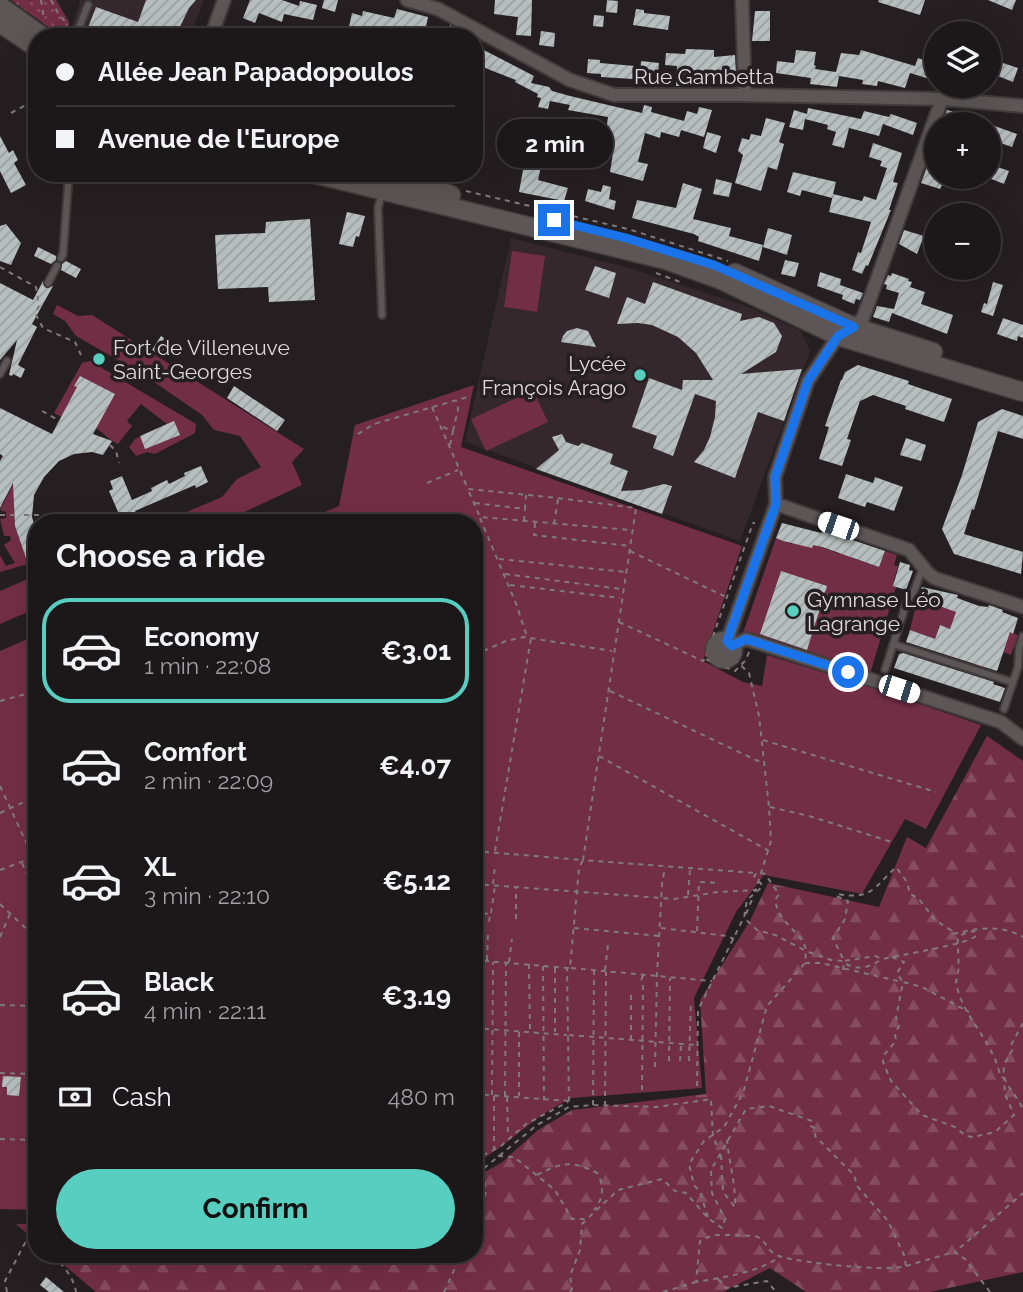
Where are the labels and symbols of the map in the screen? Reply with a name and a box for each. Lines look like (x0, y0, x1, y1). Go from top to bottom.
street label: Rue Gambetta (634, 64, 774, 89)
callout: 2 min (496, 118, 612, 168)
route end (538, 204, 570, 236)
place label: Fort de Villeneuve Saint-Georges (113, 335, 290, 384)
marker: Fort de Villeneuve Saint-Georges (91, 351, 107, 367)
place label: Lycée François Arago (482, 351, 626, 400)
marker: Lycée François Arago (632, 367, 648, 383)
car (815, 509, 862, 543)
place label: Gymnase Léo Lagrange (807, 587, 941, 636)
marker: Gymnase Léo Lagrange (785, 603, 801, 619)
route start (832, 656, 864, 688)
car (876, 673, 923, 705)

